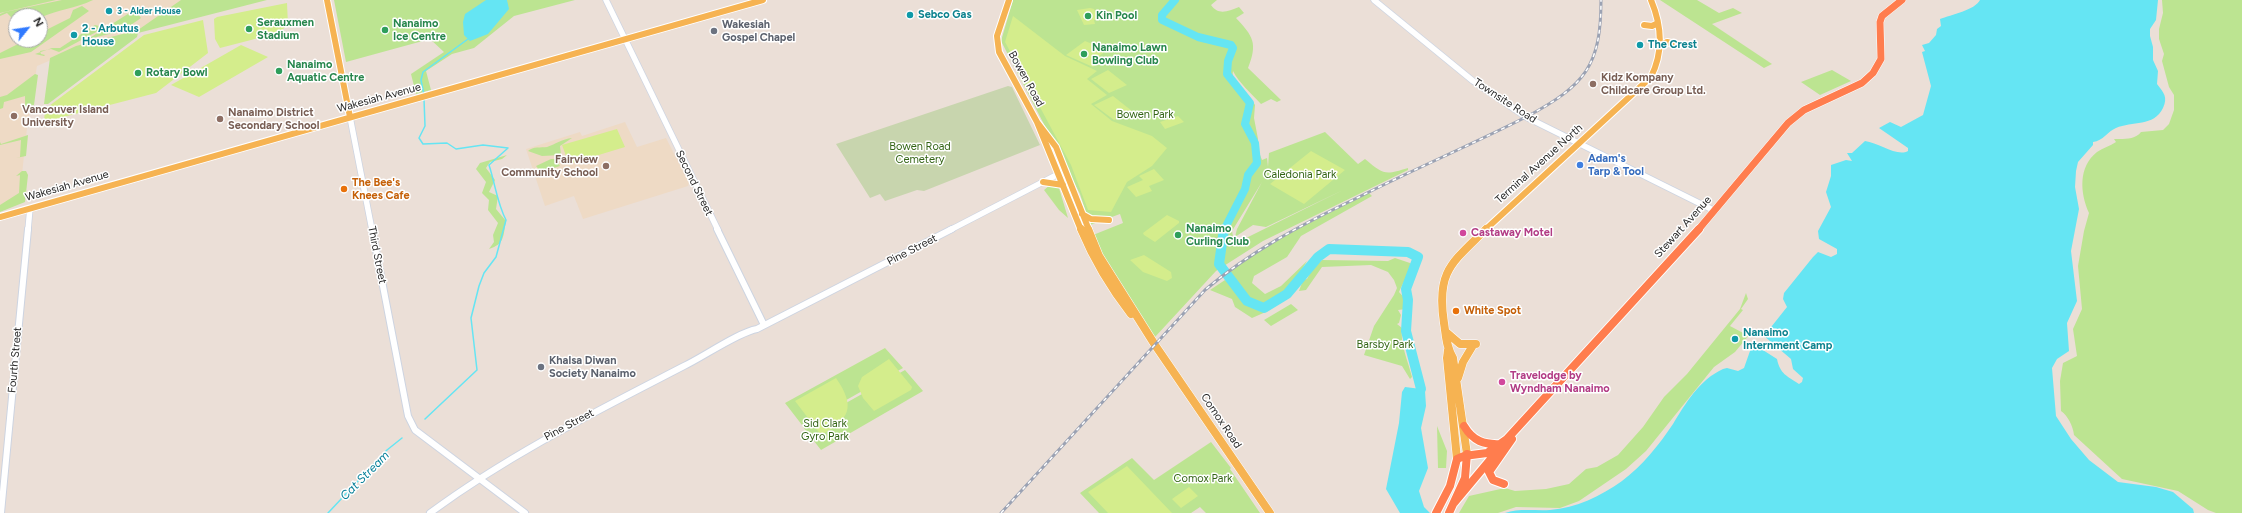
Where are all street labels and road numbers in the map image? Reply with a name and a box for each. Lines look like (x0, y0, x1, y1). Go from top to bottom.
street label: Bowen Road (1005, 49, 1047, 109)
street label: Townsite Road (1471, 76, 1539, 126)
street label: Wakesiah Avenue (336, 80, 422, 116)
street label: Terminal Avenue North (1493, 121, 1585, 207)
street label: Second Street (672, 148, 716, 218)
street label: Wakesiah Avenue (24, 168, 110, 204)
street label: Stewart Avenue (1652, 193, 1714, 261)
street label: Third Street (365, 225, 389, 285)
street label: Pine Street (885, 232, 939, 268)
street label: Fourth Street (6, 327, 24, 393)
street label: Comox Road (1198, 391, 1244, 451)
street label: Pine Street (542, 406, 596, 444)

